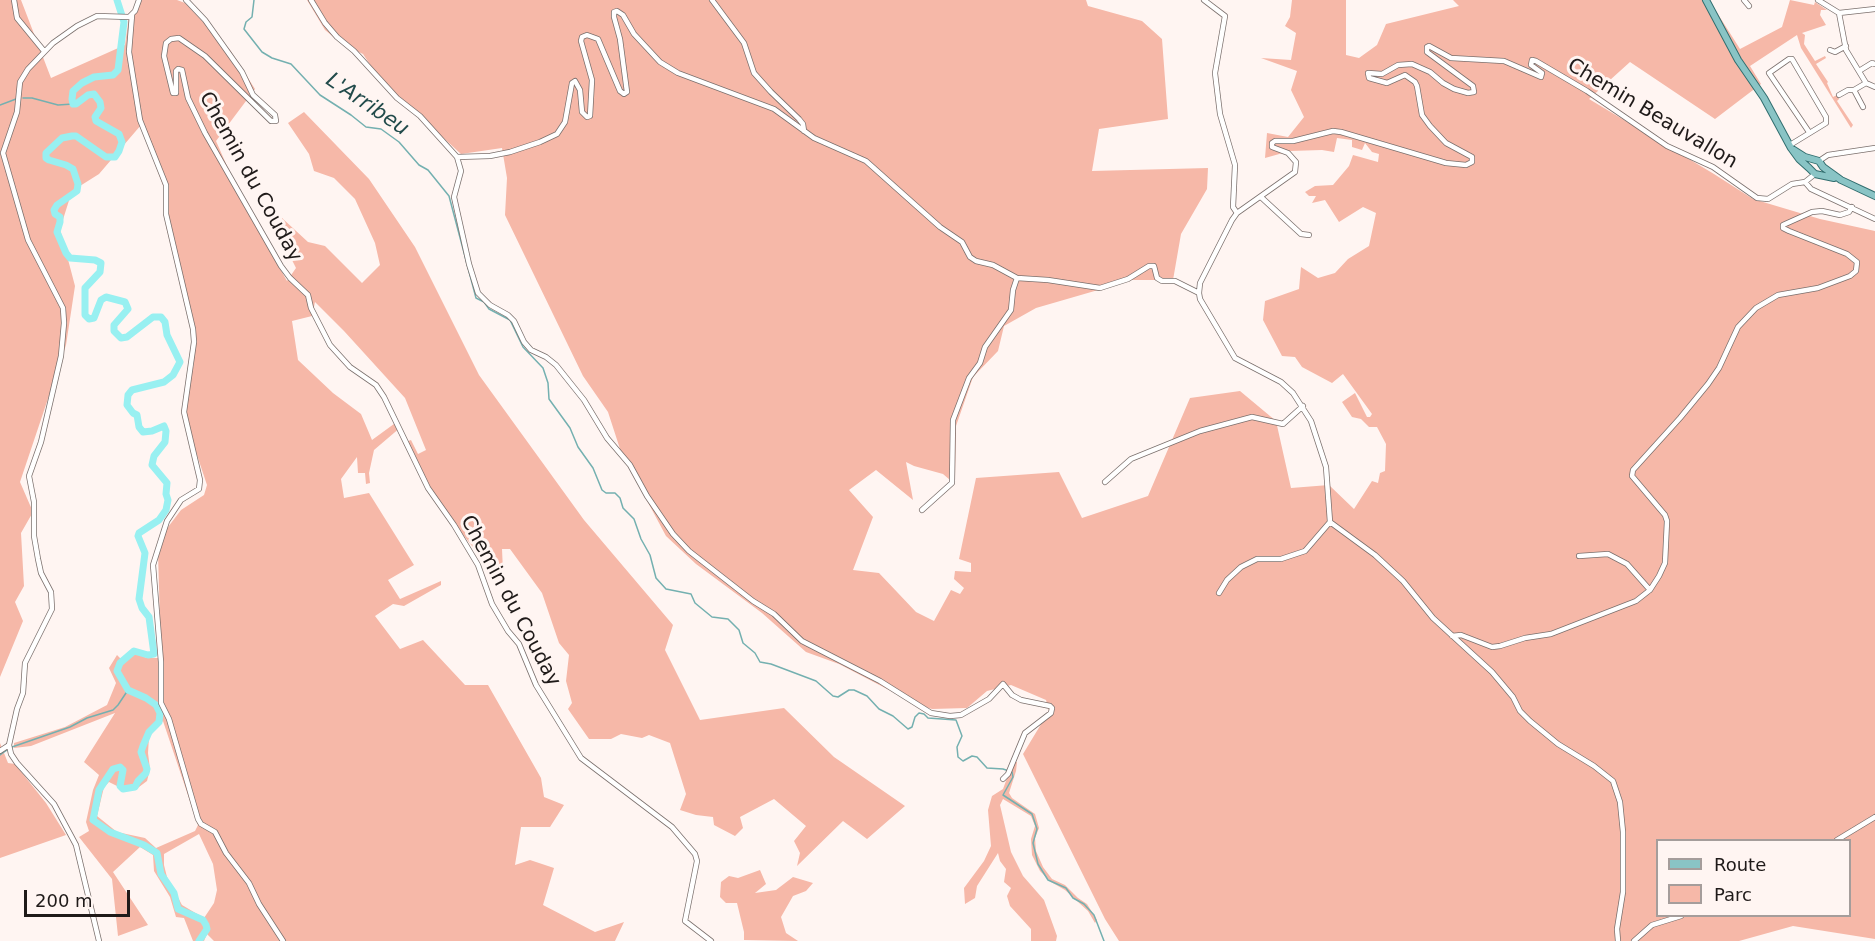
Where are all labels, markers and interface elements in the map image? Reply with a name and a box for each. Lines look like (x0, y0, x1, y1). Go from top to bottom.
street label: Chemin Beauvallon (1563, 54, 1741, 174)
water label: L'Arribeu (321, 68, 413, 142)
street label: Chemin du Couday (193, 88, 307, 266)
street label: Chemin du Couday (455, 511, 565, 691)
legend (1656, 839, 1851, 917)
text: Route (1714, 854, 1766, 875)
scale bar (27, 878, 134, 916)
text: Parc (1714, 884, 1752, 905)
text: 200 m (35, 890, 93, 911)

